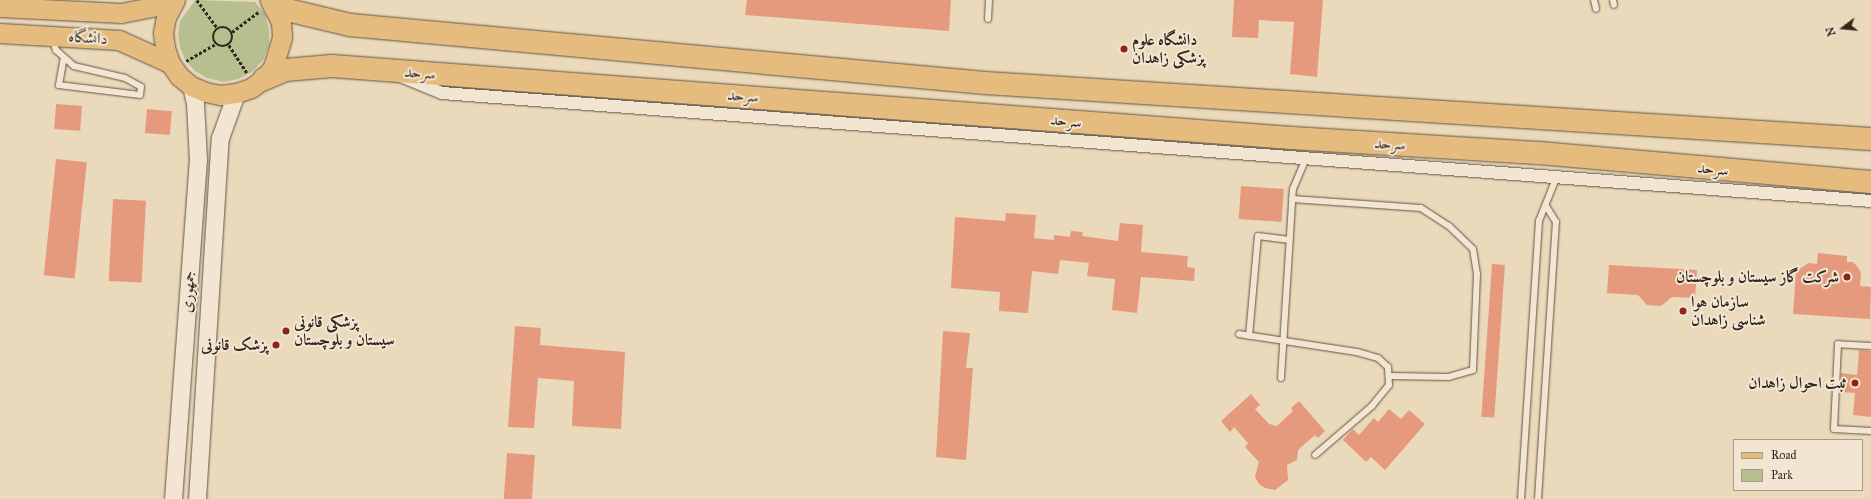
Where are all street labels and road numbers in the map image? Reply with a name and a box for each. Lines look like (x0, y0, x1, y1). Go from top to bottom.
street label: دانشگاه (68, 27, 108, 49)
street label: سرحد (404, 62, 436, 84)
street label: سرحد (727, 85, 759, 107)
street label: سرحد (1049, 110, 1083, 132)
street label: سرحد (1374, 134, 1406, 154)
street label: سرحد (1696, 158, 1730, 180)
street label: جمهوری (177, 270, 199, 314)

